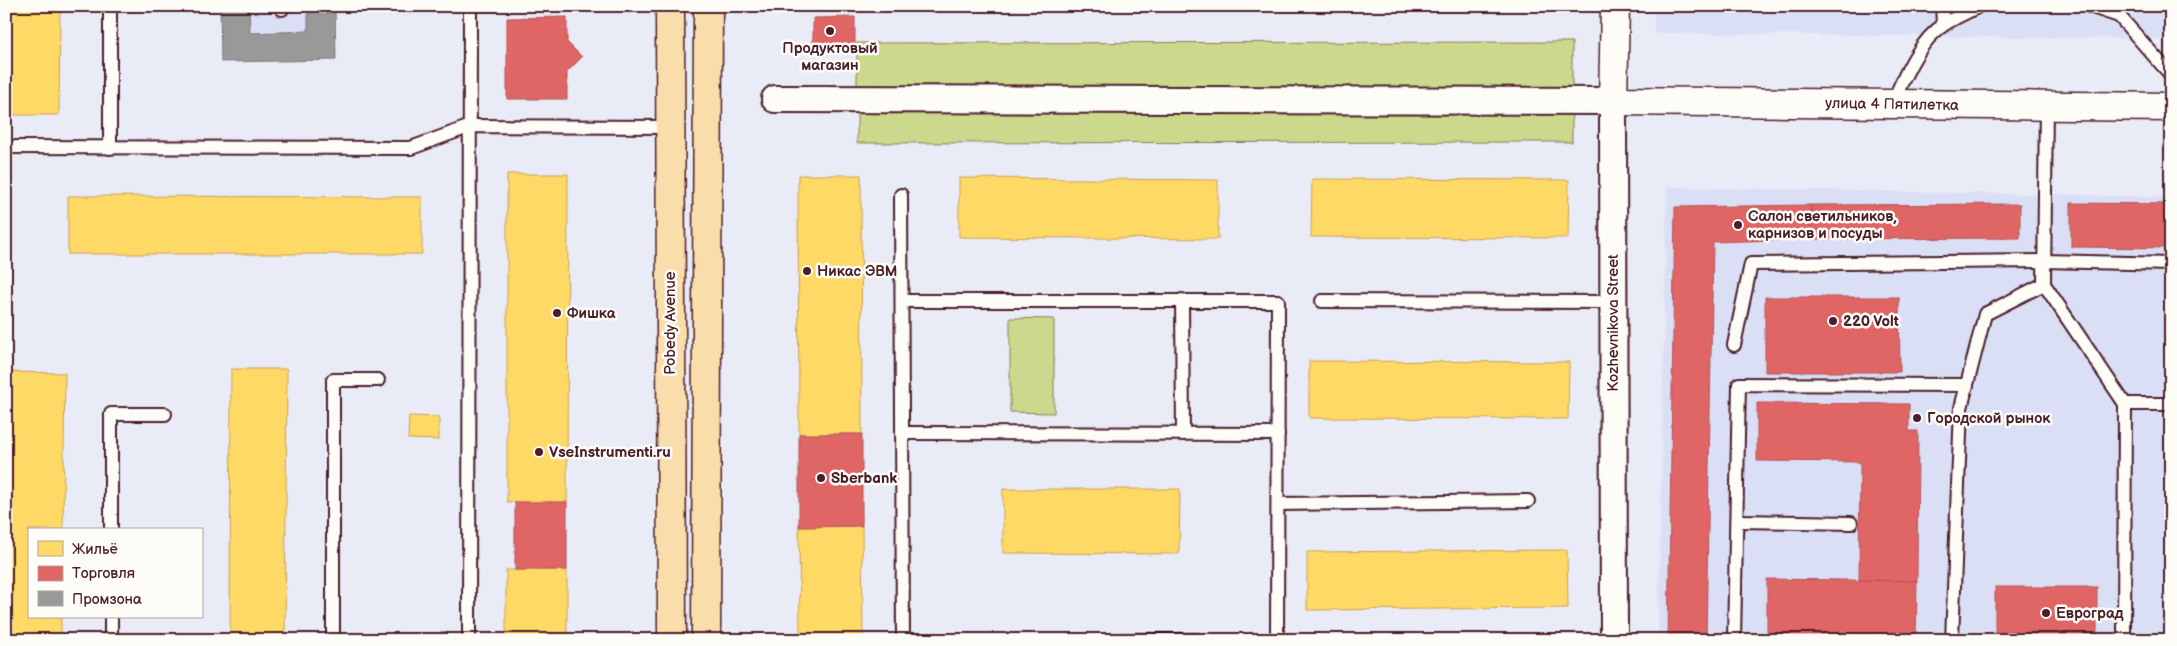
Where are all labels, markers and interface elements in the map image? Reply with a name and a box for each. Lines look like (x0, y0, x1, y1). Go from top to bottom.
marker: Продуктовый магазин (824, 25, 836, 37)
place label: Продуктовый магазин (782, 39, 878, 75)
street label: улица 4 Пятилетка (1825, 94, 1959, 115)
place label: Салон светильников, карнизов и посуды (1748, 207, 1897, 243)
marker: Салон светильников, карнизов и посуды (1732, 219, 1744, 231)
street label: Kozhevnikova Street (1604, 254, 1623, 392)
place label: Никас ЭВМ (817, 262, 897, 281)
marker: Никас ЭВМ (801, 265, 813, 277)
street label: Pobedy Avenue (661, 271, 680, 375)
place label: Фишка (567, 304, 616, 323)
marker: Фишка (551, 307, 563, 319)
place label: 220 Volt (1843, 312, 1899, 331)
marker: 220 Volt (1827, 315, 1839, 327)
place label: Городской рынок (1927, 409, 2051, 428)
marker: Городской рынок (1911, 412, 1923, 424)
place label: VseInstrumenti.ru (549, 443, 671, 462)
marker: VseInstrumenti.ru (533, 446, 545, 458)
place label: Sberbank (831, 469, 897, 488)
marker: Sberbank (815, 472, 827, 484)
legend (28, 528, 202, 618)
text: Жильё (72, 540, 118, 559)
text: Торговля (72, 564, 135, 583)
text: Промзона (72, 590, 142, 609)
place label: Евроград (2056, 604, 2124, 623)
marker: Евроград (2040, 607, 2052, 619)

